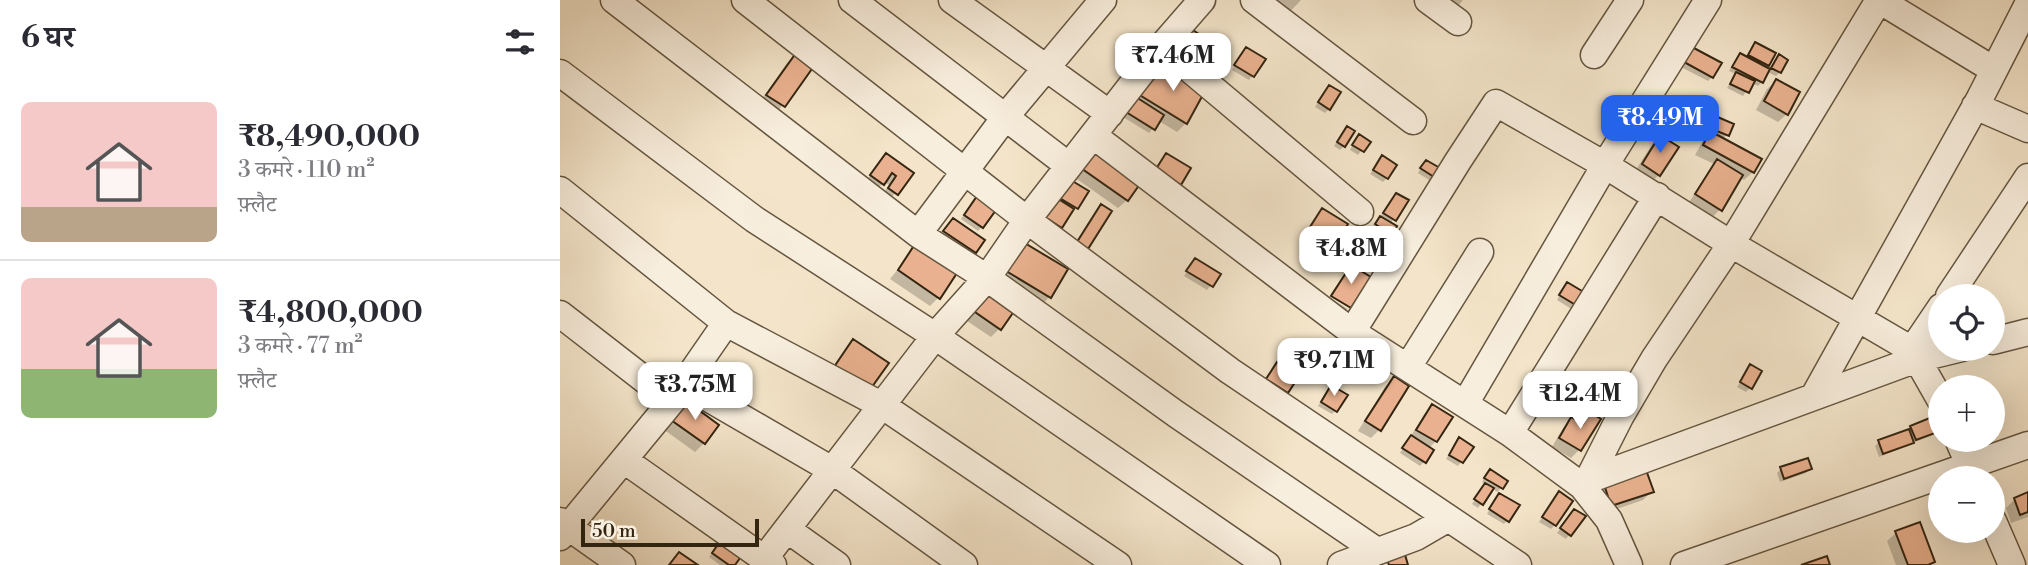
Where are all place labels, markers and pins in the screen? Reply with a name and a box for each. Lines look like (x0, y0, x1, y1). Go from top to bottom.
pin: ₹7.46M (1116, 34, 1230, 93)
pin: ₹8.49M (1603, 96, 1717, 155)
pin: ₹4.8M (1302, 226, 1400, 286)
pin: ₹9.71M (1277, 338, 1391, 398)
pin: ₹3.75M (638, 362, 752, 422)
pin: ₹12.4M (1523, 372, 1637, 431)

